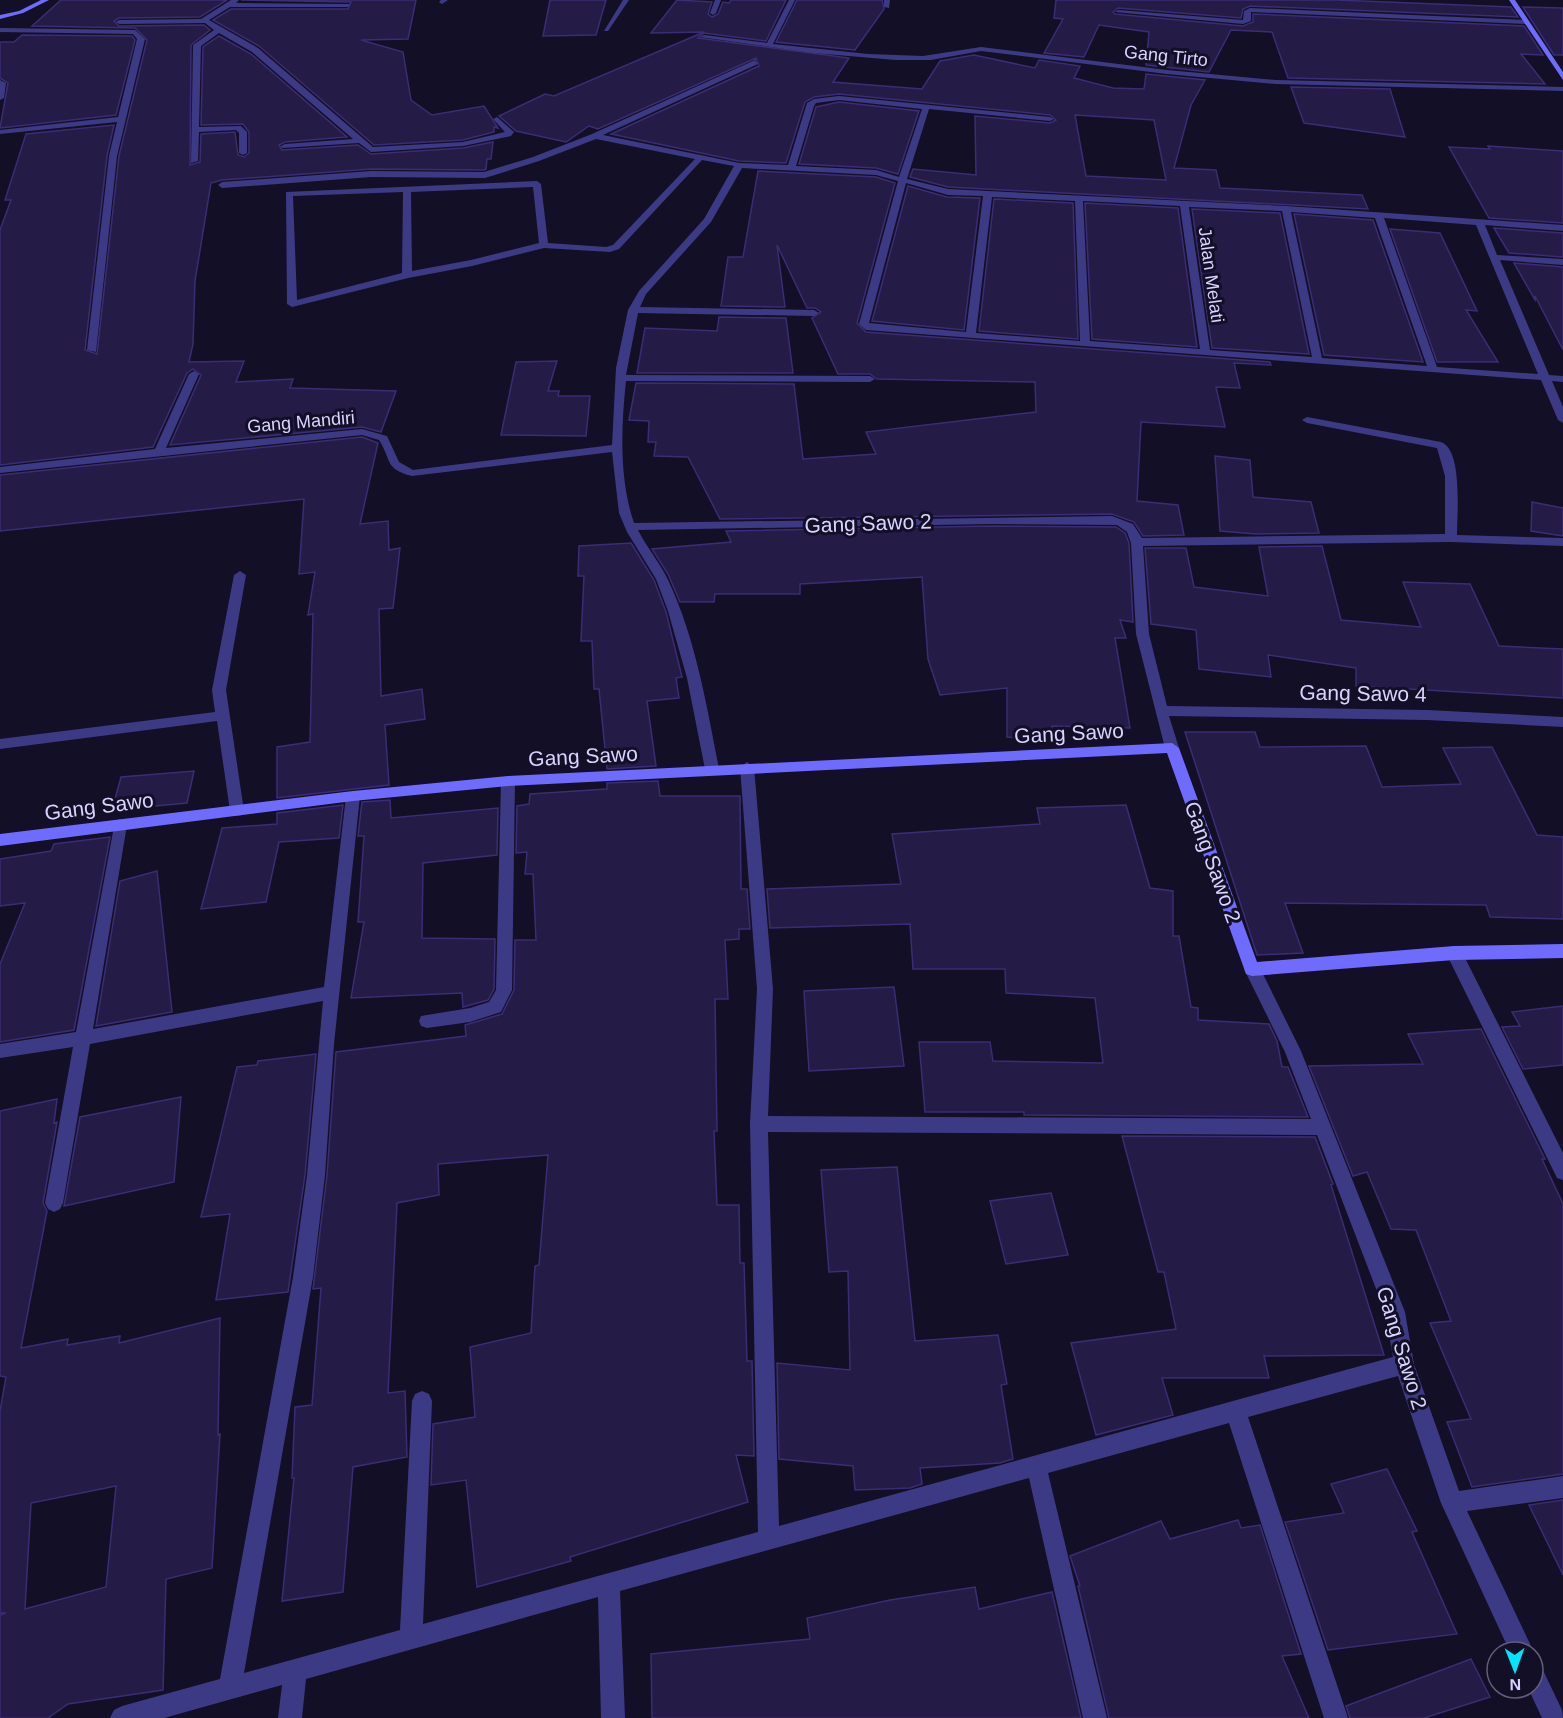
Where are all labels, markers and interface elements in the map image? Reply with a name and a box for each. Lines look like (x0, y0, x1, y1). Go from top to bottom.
street label: Gang Tirto (1123, 42, 1209, 70)
street label: Jalan Melati (1194, 226, 1228, 324)
street label: Gang Mandiri (246, 407, 356, 437)
street label: Gang Sawo 2 (804, 509, 932, 537)
street label: Gang Sawo 4 (1299, 680, 1427, 706)
street label: Gang Sawo (1014, 719, 1124, 747)
street label: Gang Sawo (528, 742, 638, 770)
street label: Gang Sawo (43, 788, 155, 824)
street label: Gang Sawo 2 (1180, 798, 1246, 926)
street label: Gang Sawo 2 (1372, 1284, 1432, 1412)
north arrow (1485, 1640, 1545, 1700)
text: N (1509, 1676, 1521, 1693)

